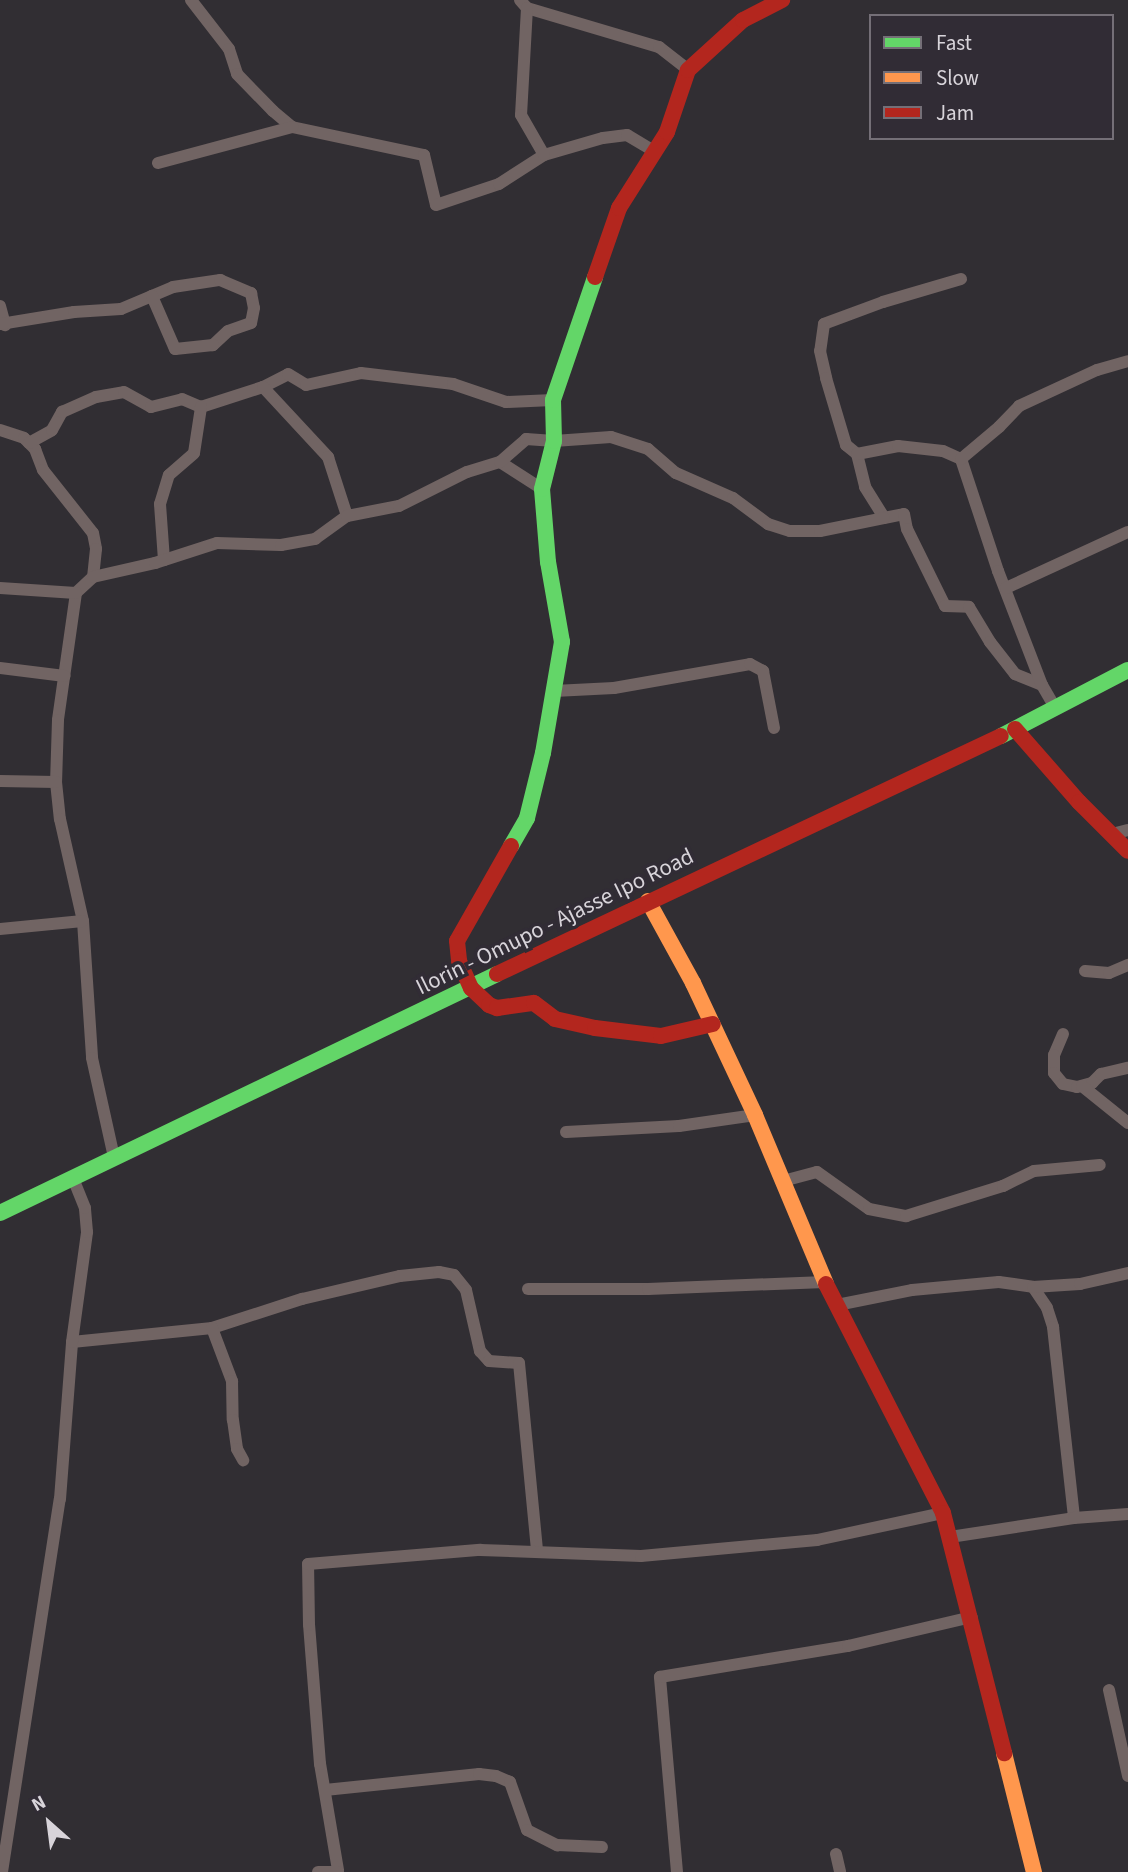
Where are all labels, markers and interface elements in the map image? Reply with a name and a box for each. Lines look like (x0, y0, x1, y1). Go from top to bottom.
legend (869, 14, 1114, 140)
text: Fast (936, 28, 972, 58)
text: Slow (936, 63, 979, 93)
text: Jam (936, 98, 974, 128)
street label: Ilorin - Omupo - Ajasse Ipo Road (412, 843, 698, 1001)
north arrow (14, 1788, 84, 1858)
text: N (27, 1789, 51, 1819)

